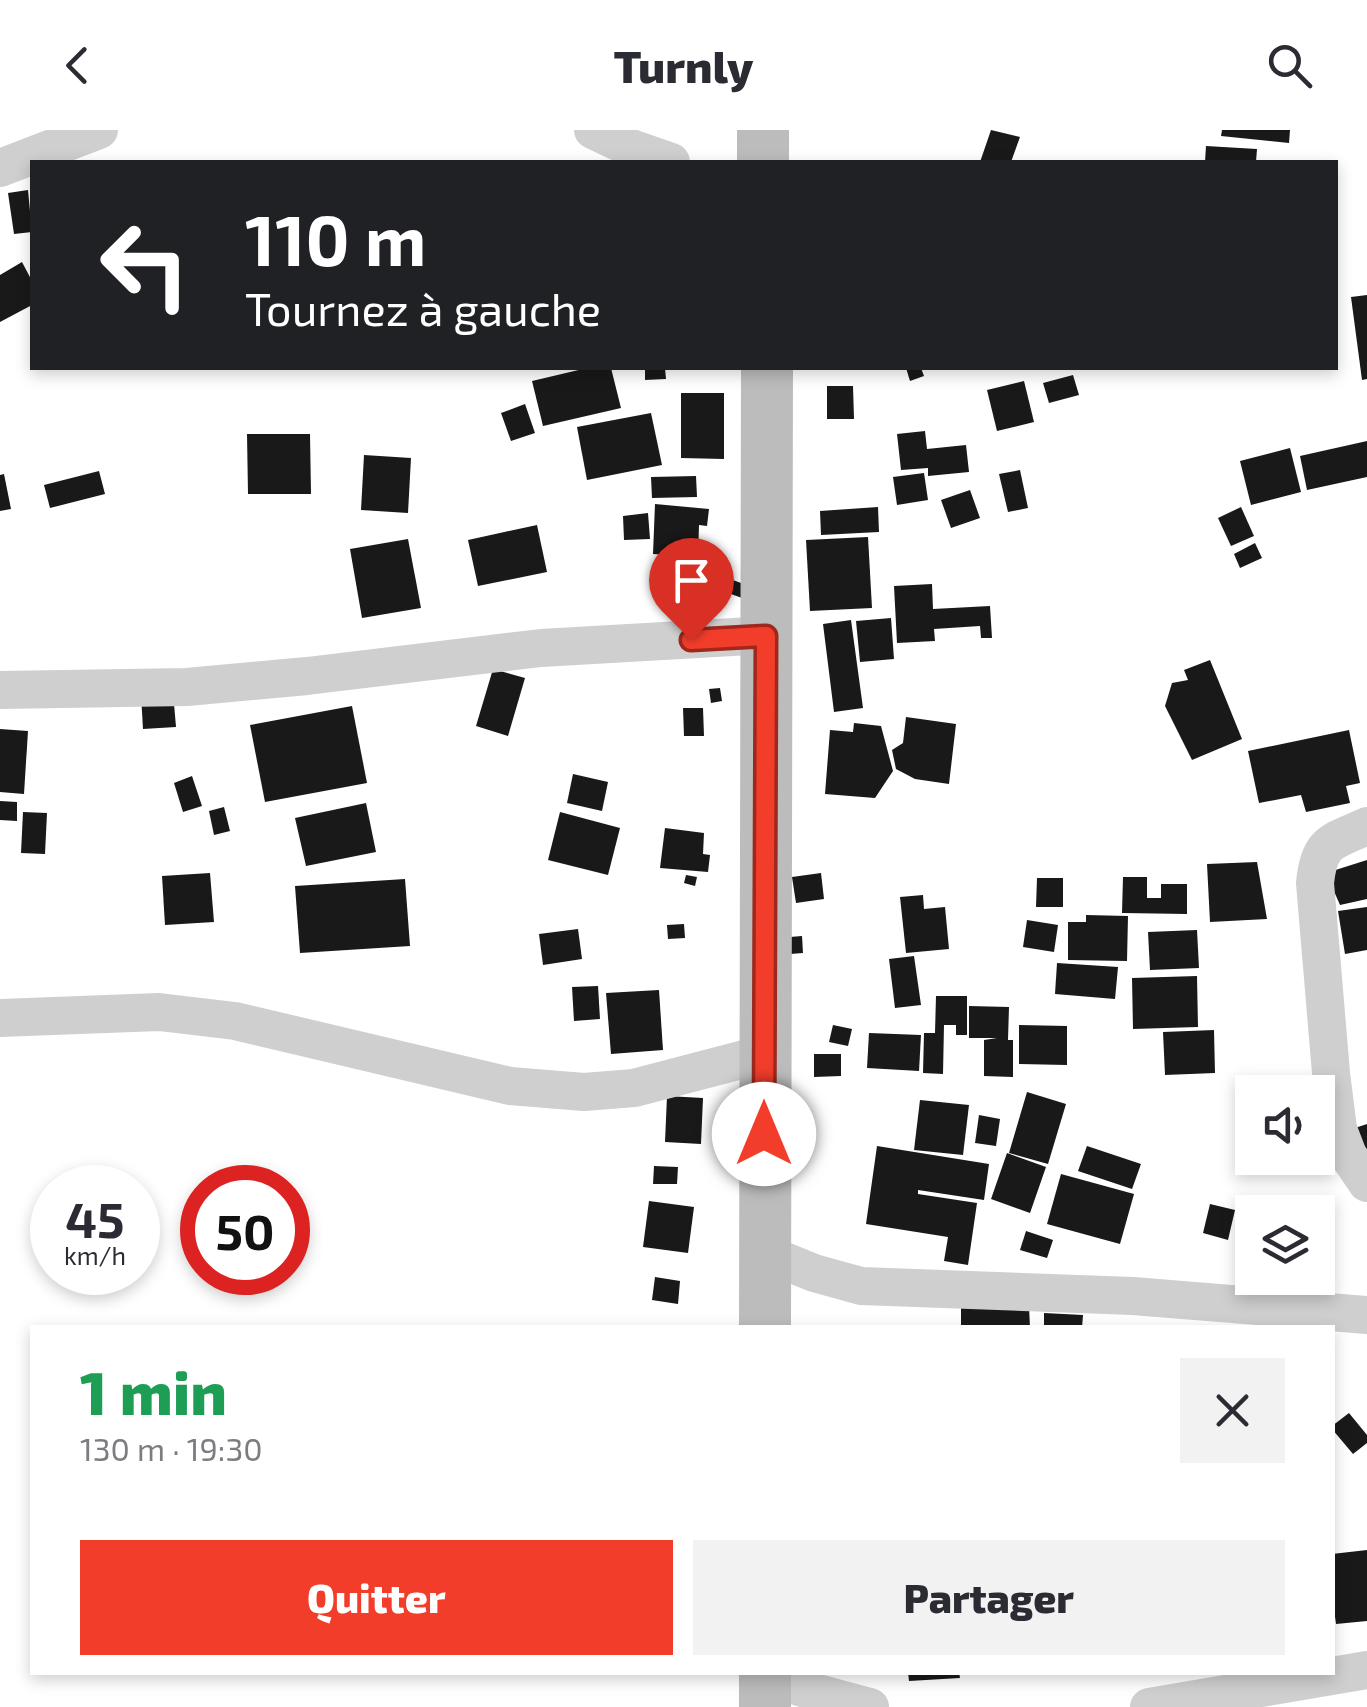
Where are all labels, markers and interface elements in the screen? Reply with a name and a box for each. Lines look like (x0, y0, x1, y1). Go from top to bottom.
icon: back (50, 38, 105, 93)
text: Turnly (614, 38, 753, 92)
icon: search (1262, 38, 1317, 93)
text: 110 m (245, 196, 426, 280)
icon: left (80, 200, 210, 330)
text: Tournez à gauche (245, 281, 601, 335)
pin (649, 538, 734, 641)
icon: arrive (664, 553, 719, 608)
map controls (1235, 1075, 1335, 1295)
button: sound (1235, 1075, 1335, 1175)
position arrow (712, 1082, 816, 1186)
speed limit sign: 50 (180, 1165, 310, 1295)
text: 45 (65, 1188, 125, 1248)
button: layers (1235, 1195, 1335, 1295)
text: km/h (64, 1240, 126, 1270)
text: 1 min (80, 1355, 227, 1427)
button: close (1180, 1358, 1285, 1463)
text: 130 m · 19:30 (80, 1429, 263, 1467)
button: Quitter (80, 1540, 673, 1655)
button: Partager (693, 1540, 1285, 1655)

